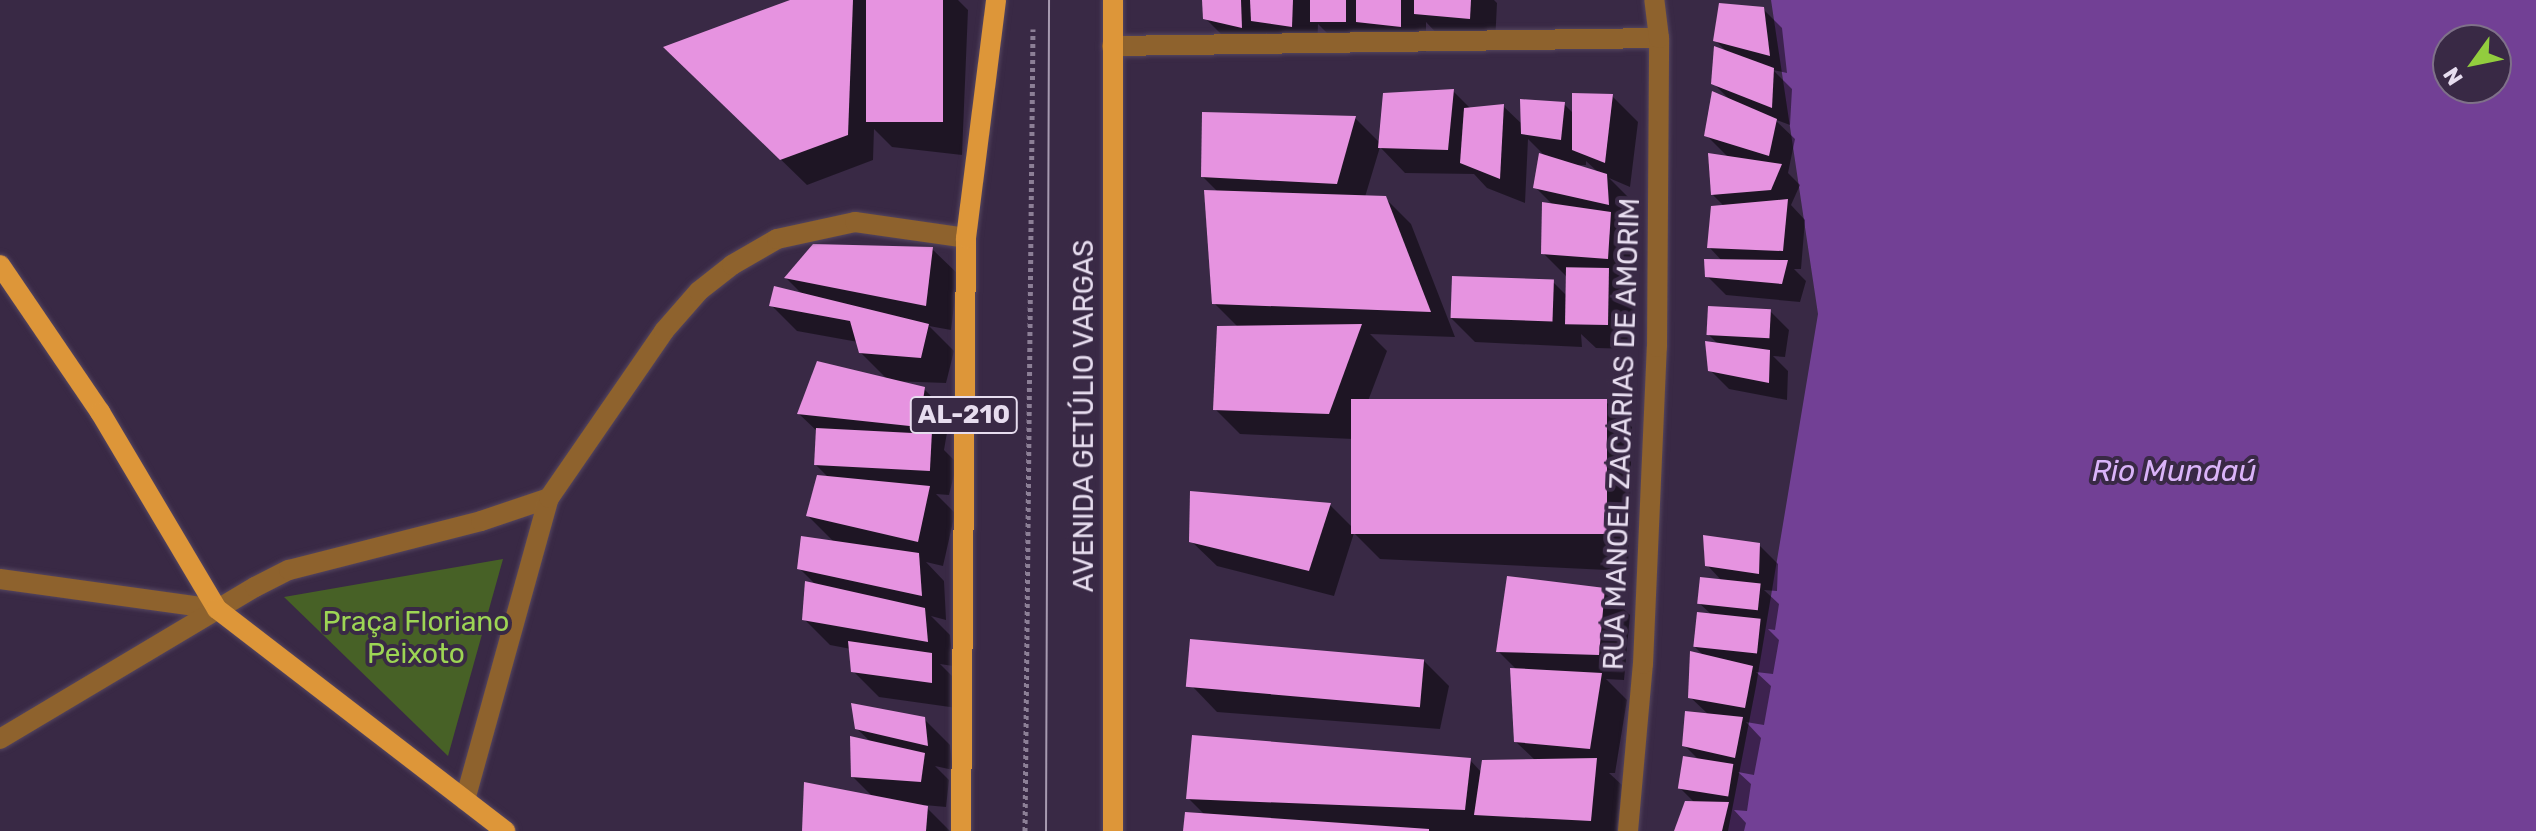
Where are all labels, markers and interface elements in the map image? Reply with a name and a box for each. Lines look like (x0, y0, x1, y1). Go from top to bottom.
north arrow (2432, 24, 2512, 104)
text: N (2438, 62, 2469, 90)
street label: RUA MANOEL ZACARIAS DE AMORIM (1597, 196, 1647, 672)
street label: AVENIDA GETÚLIO VARGAS (1067, 239, 1101, 593)
road number: AL-210 (908, 393, 1020, 437)
water label: Rio Mundaú (2091, 453, 2257, 489)
park label: Praça Floriano Peixoto (323, 605, 509, 671)

